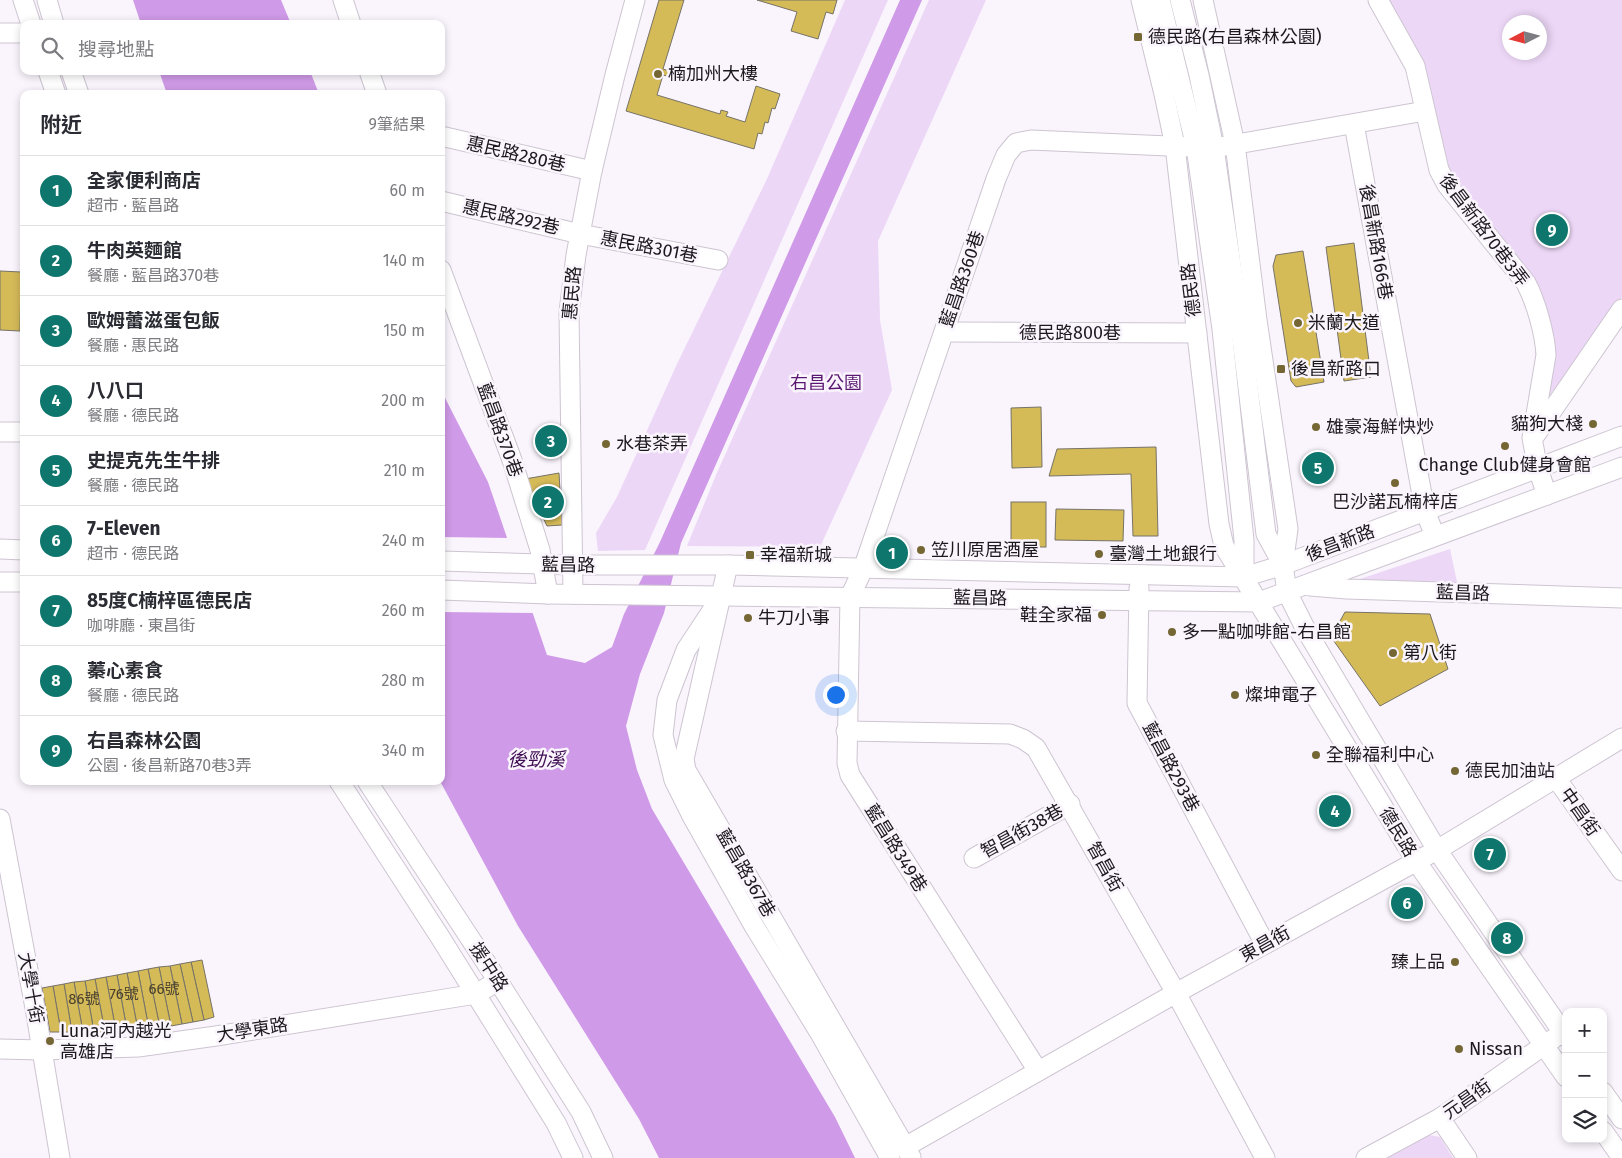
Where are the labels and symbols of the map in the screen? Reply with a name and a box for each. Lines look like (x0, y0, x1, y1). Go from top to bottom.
north arrow (1502, 15, 1547, 60)
place label: 德民路(右昌森林公園) (1148, 26, 1322, 48)
marker: 德民路(右昌森林公園) (1132, 31, 1144, 43)
place label: 楠加州大樓 (668, 63, 758, 85)
marker: 楠加州大樓 (652, 68, 664, 80)
street label: 惠民路280巷 (464, 132, 568, 176)
street label: 後昌新路70巷3弄 (1435, 170, 1533, 290)
street label: 後昌新路166巷 (1355, 182, 1397, 302)
street label: 惠民路292巷 (460, 195, 562, 239)
pin: 9 (1536, 211, 1568, 249)
street label: 惠民路301巷 (599, 227, 699, 267)
street label: 藍昌路360巷 (935, 228, 989, 330)
street label: 德民路 (1177, 262, 1205, 318)
street label: 惠民路 (559, 265, 585, 321)
place label: 米蘭大道 (1308, 312, 1380, 334)
marker: 米蘭大道 (1292, 317, 1304, 329)
street label: 德民路800巷 (1019, 322, 1121, 344)
place label: 後昌新路口 (1291, 358, 1381, 380)
marker: 後昌新路口 (1275, 363, 1287, 375)
park label: 右昌公園 (790, 372, 862, 394)
street label: 藍昌路370巷 (473, 380, 527, 480)
place label: 貓狗大棧 (1511, 413, 1583, 435)
place label: 雄豪海鮮快炒 (1326, 416, 1434, 438)
marker: 貓狗大棧 (1587, 418, 1599, 430)
marker: 雄豪海鮮快炒 (1310, 421, 1322, 433)
pin: 3 (535, 422, 567, 460)
place label: 水巷茶弄 (616, 433, 688, 455)
marker: 水巷茶弄 (600, 438, 612, 450)
marker: Change Club健身會館 (1499, 440, 1511, 452)
pin: 5 (1302, 449, 1334, 487)
place label: Change Club健身會館 (1419, 454, 1591, 476)
marker: 巴沙諾瓦楠梓店 (1389, 477, 1401, 489)
pin: 2 (532, 483, 564, 521)
place label: 巴沙諾瓦楠梓店 (1332, 491, 1458, 513)
street label: 後昌新路 (1302, 520, 1378, 566)
pin: 1 (876, 534, 908, 572)
place label: 笠川原居酒屋 (931, 539, 1039, 561)
place label: 臺灣土地銀行 (1109, 543, 1217, 565)
place label: 幸福新城 (760, 544, 832, 566)
marker: 笠川原居酒屋 (915, 544, 927, 556)
marker: 臺灣土地銀行 (1093, 548, 1105, 560)
marker: 幸福新城 (744, 549, 756, 561)
street label: 藍昌路 (541, 554, 595, 576)
street label: 藍昌路 (1436, 581, 1490, 605)
street label: 藍昌路 (953, 587, 1007, 609)
place label: 鞋全家福 (1020, 604, 1092, 626)
place label: 牛刀小事 (758, 607, 830, 629)
marker: 鞋全家福 (1096, 609, 1108, 621)
marker: 牛刀小事 (742, 612, 754, 624)
place label: 多一點咖啡館-右昌館 (1182, 621, 1351, 643)
marker: 多一點咖啡館-右昌館 (1166, 626, 1178, 638)
place label: 第八街 (1403, 642, 1457, 664)
marker: 第八街 (1387, 647, 1399, 659)
your location (823, 682, 849, 708)
place label: 燦坤電子 (1245, 684, 1317, 706)
marker: 燦坤電子 (1229, 689, 1241, 701)
street label: 藍昌路293巷 (1138, 718, 1204, 816)
place label: 全聯福利中心 (1326, 744, 1434, 766)
water label: 後勁溪 (507, 748, 567, 771)
marker: 全聯福利中心 (1310, 749, 1322, 761)
place label: 德民加油站 (1465, 760, 1555, 782)
marker: 德民加油站 (1449, 765, 1461, 777)
street label: 中昌街 (1556, 784, 1604, 840)
pin: 4 (1319, 792, 1351, 830)
street label: 智昌街38巷 (977, 799, 1067, 863)
street label: 藍昌路349巷 (860, 800, 932, 896)
street label: 德民路 (1375, 803, 1421, 861)
street label: 藍昌路367巷 (712, 825, 780, 921)
pin: 7 (1474, 835, 1506, 873)
street label: 智昌街 (1082, 838, 1128, 896)
pin: 6 (1391, 884, 1423, 922)
pin: 8 (1491, 919, 1523, 957)
street label: 東昌街 (1236, 921, 1294, 967)
street label: 援中路 (465, 938, 513, 996)
street label: 大學十街 (14, 951, 48, 1025)
place label: 臻上品 (1391, 951, 1445, 973)
marker: 臻上品 (1449, 956, 1461, 968)
house number: 66號 (149, 980, 180, 998)
house number: 76號 (109, 985, 139, 1003)
house number: 86號 (68, 990, 100, 1008)
street label: 大學東路 (215, 1014, 289, 1046)
place label: Luna河內越光 高雄店 (60, 1020, 172, 1063)
marker: Luna河內越光 高雄店 (44, 1035, 56, 1047)
place label: Nissan (1469, 1038, 1523, 1060)
marker: Nissan (1453, 1043, 1465, 1055)
street label: 元昌街 (1439, 1075, 1495, 1123)

